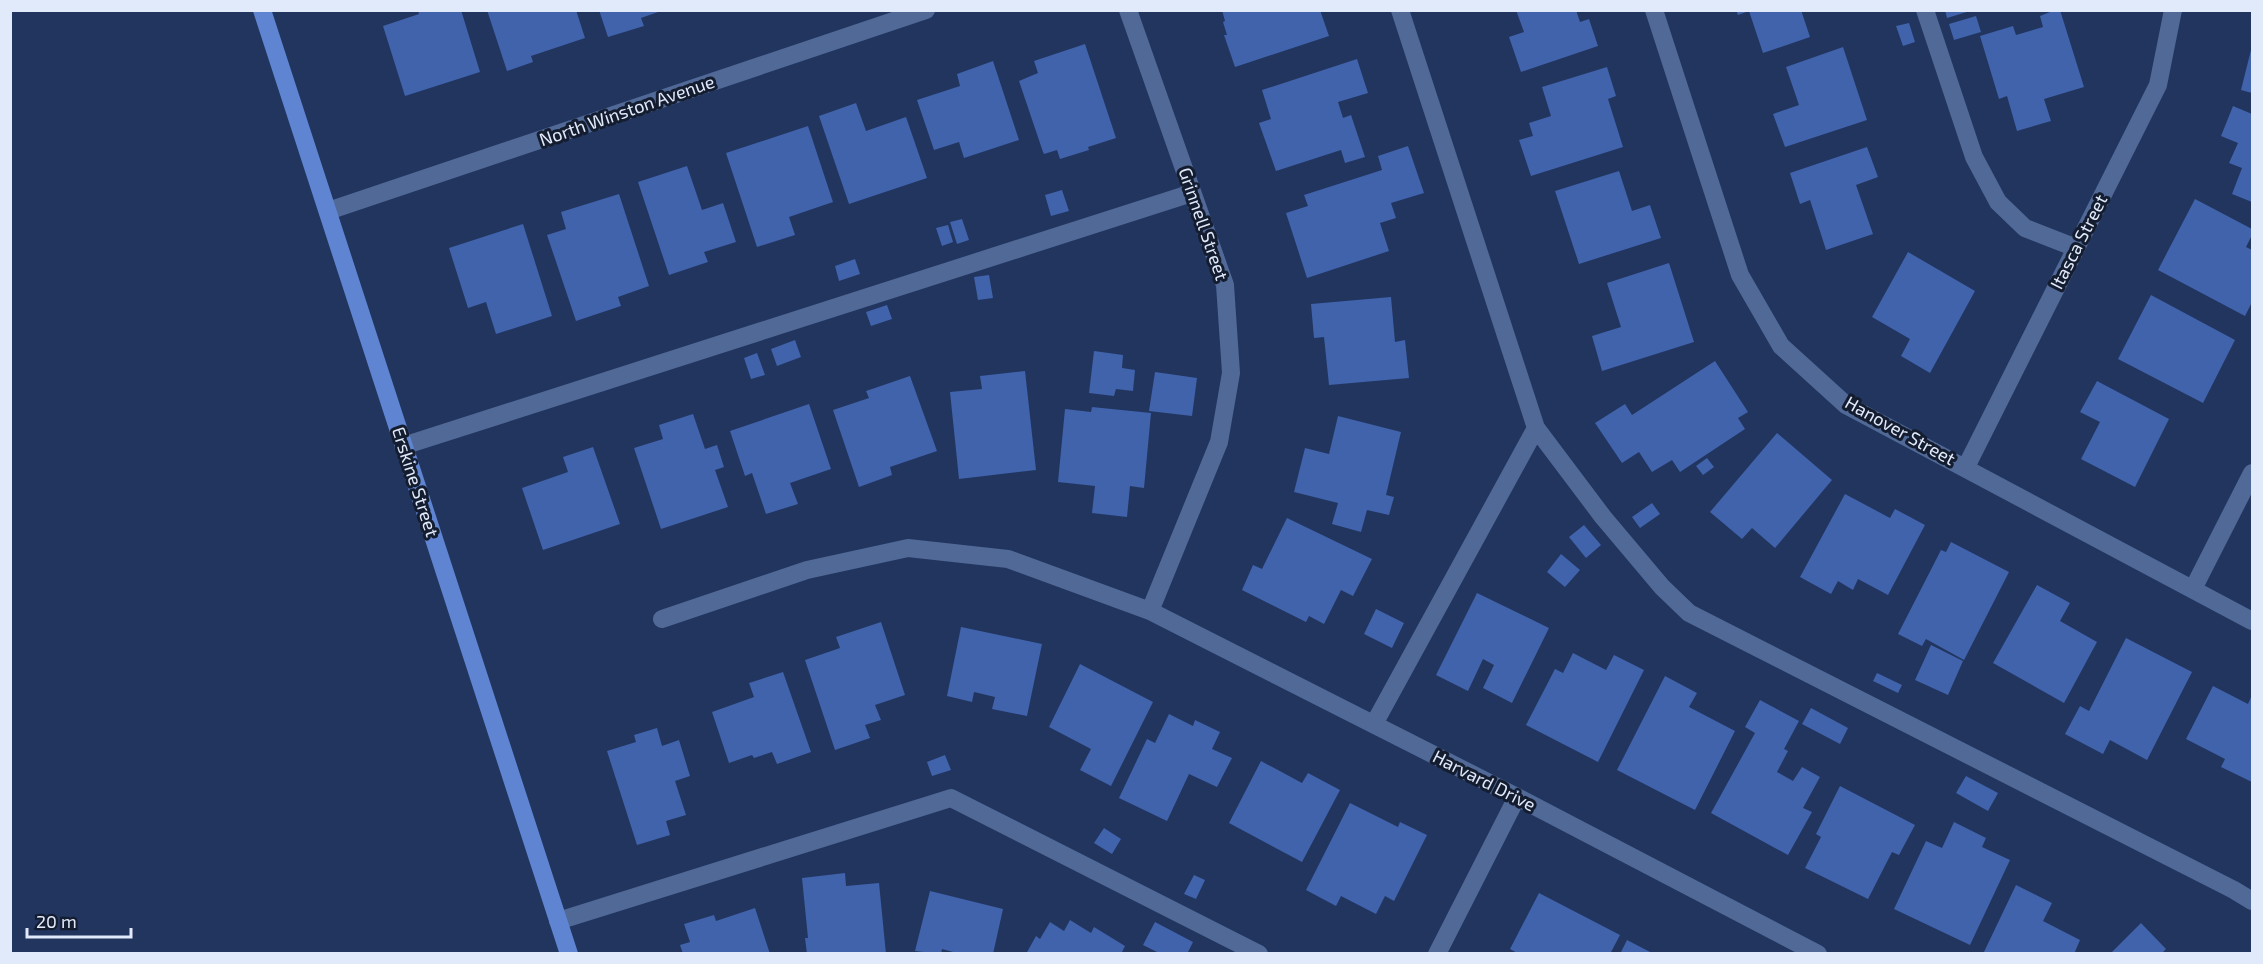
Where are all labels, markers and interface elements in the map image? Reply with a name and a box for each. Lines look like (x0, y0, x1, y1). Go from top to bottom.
street label: North Winston Avenue (536, 70, 717, 150)
street label: Grinnell Street (1174, 164, 1234, 283)
street label: Itasca Street (2045, 190, 2111, 293)
street label: Hanover Street (1842, 391, 1959, 469)
street label: Erskine Street (388, 424, 444, 540)
street label: Harvard Drive (1429, 745, 1540, 815)
scale bar (27, 901, 130, 939)
text: 20 m (36, 910, 77, 932)

